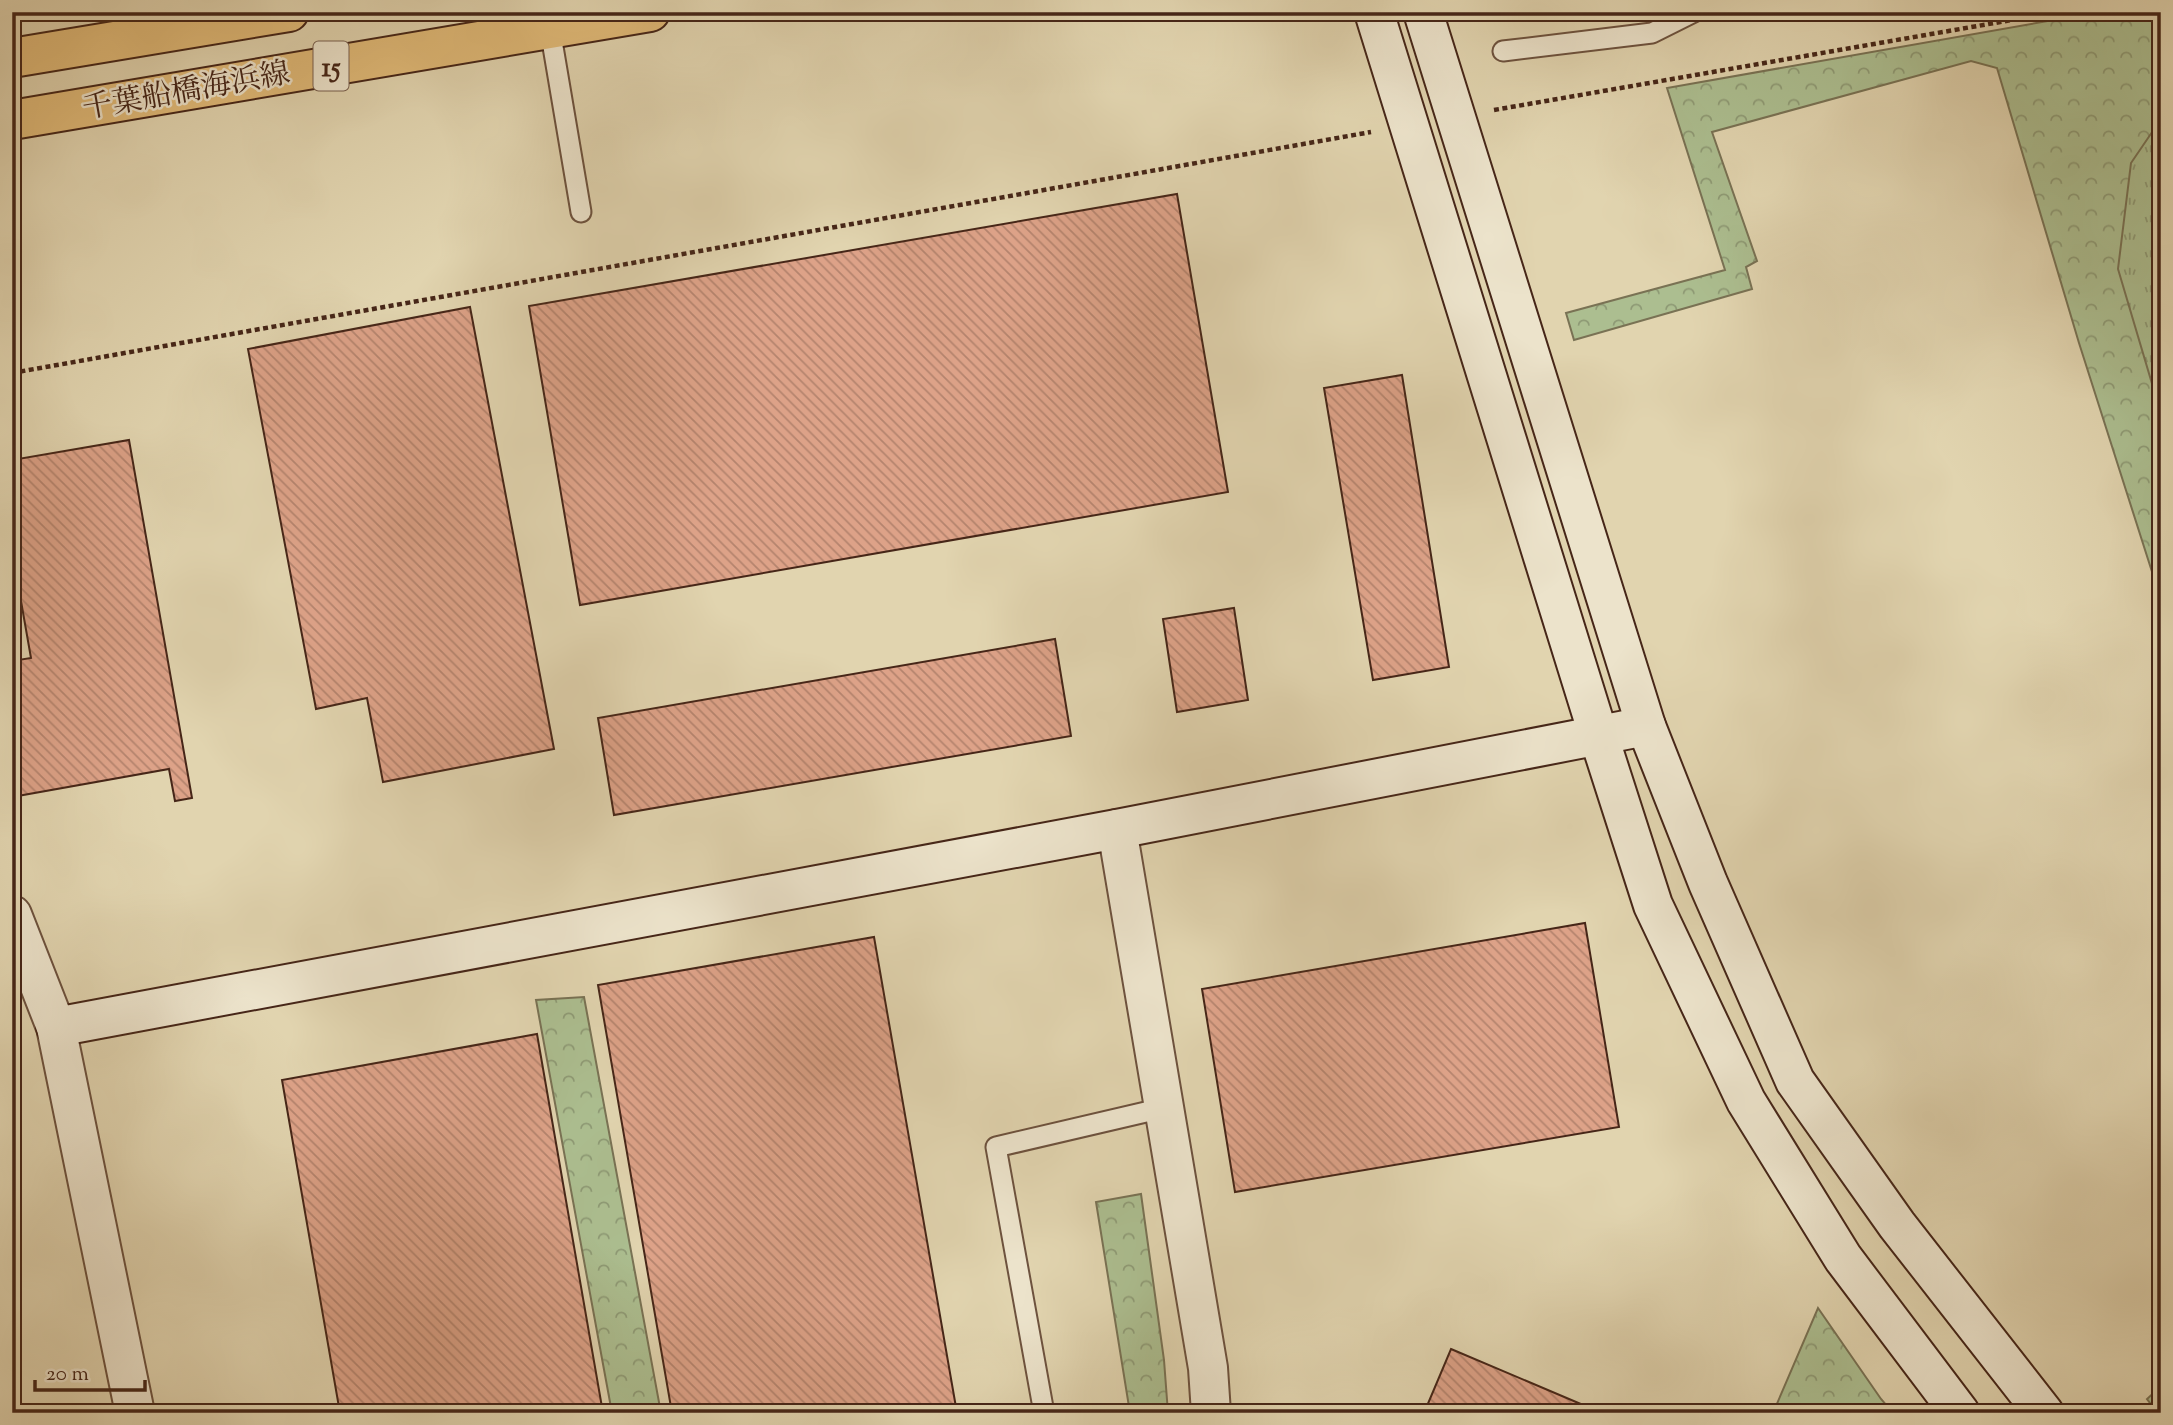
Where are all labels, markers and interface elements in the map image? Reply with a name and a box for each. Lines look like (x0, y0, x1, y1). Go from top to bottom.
road number: 15 (314, 42, 348, 90)
street label: 千葉船橋海浜線 (79, 53, 294, 132)
scale bar (35, 1348, 145, 1392)
text: 20 m (46, 1360, 89, 1390)

